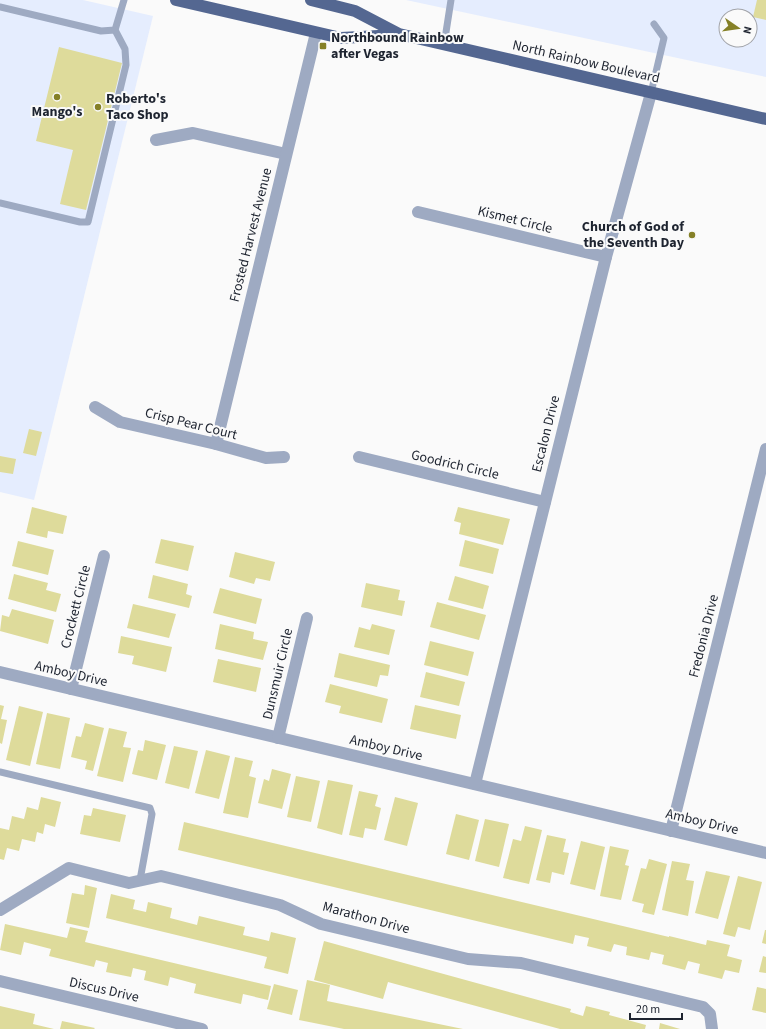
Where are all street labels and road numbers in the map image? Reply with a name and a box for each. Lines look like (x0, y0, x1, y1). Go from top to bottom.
street label: North Rainbow Boulevard (510, 35, 662, 89)
street label: Frosted Harvest Avenue (225, 166, 277, 304)
street label: Kismet Circle (476, 201, 555, 239)
street label: Escalon Drive (527, 393, 565, 475)
street label: Crisp Pear Court (143, 403, 240, 445)
street label: Goodrich Circle (409, 445, 501, 485)
street label: Crockett Circle (56, 563, 96, 651)
street label: Fredonia Drive (684, 592, 724, 680)
street label: Dunsmuir Circle (258, 626, 298, 722)
street label: Amboy Drive (33, 656, 109, 692)
street label: Amboy Drive (348, 730, 424, 766)
street label: Amboy Drive (664, 804, 740, 840)
street label: Marathon Drive (320, 897, 412, 939)
street label: Discus Drive (67, 972, 141, 1008)

